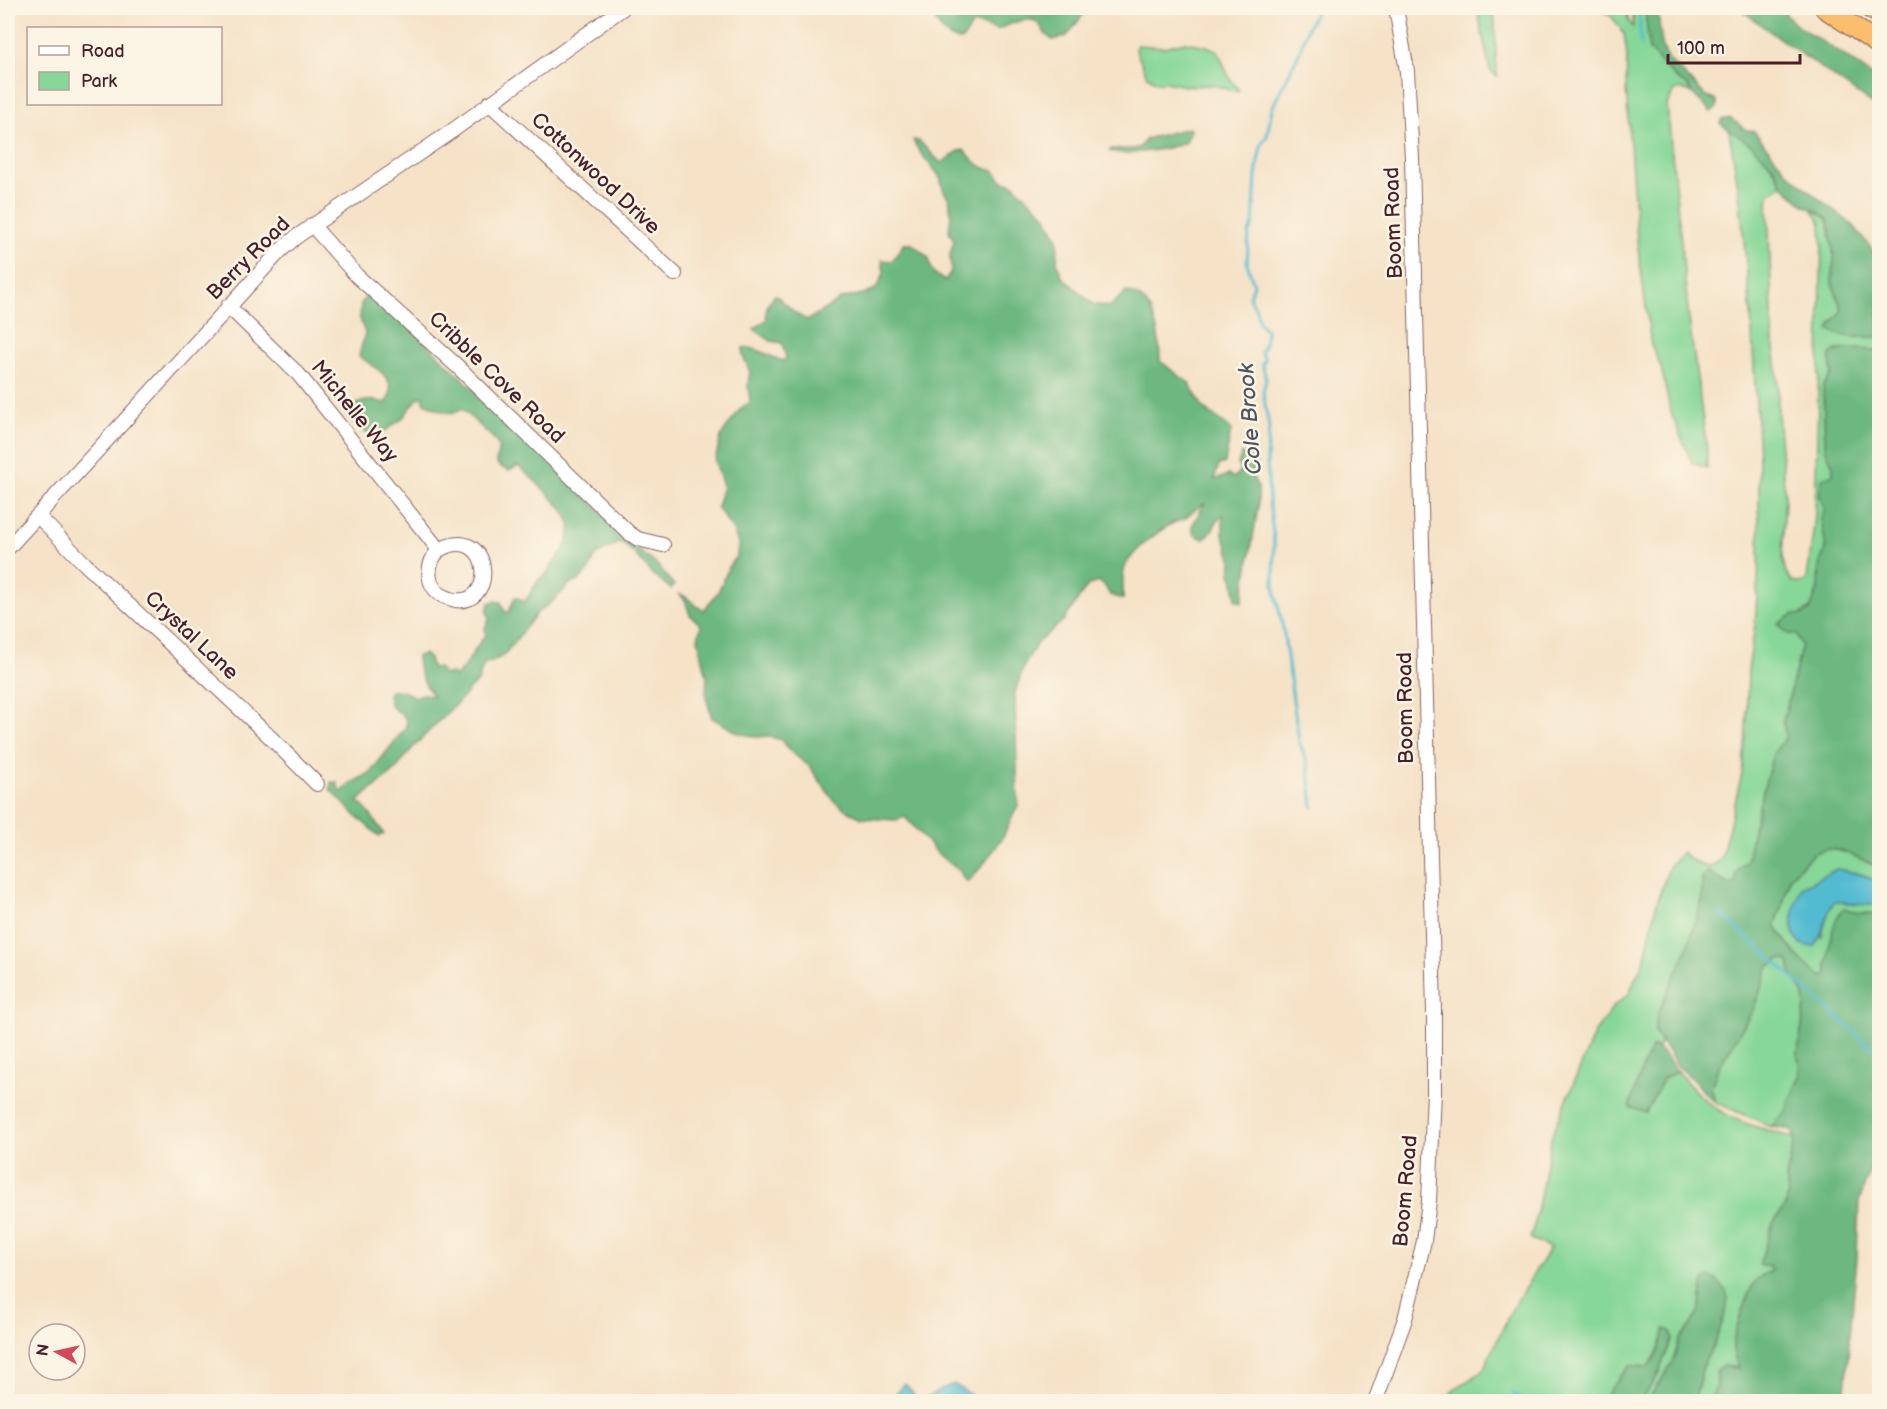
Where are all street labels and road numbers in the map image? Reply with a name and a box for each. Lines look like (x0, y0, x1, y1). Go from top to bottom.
street label: Cottonwood Drive (526, 107, 665, 240)
street label: Boom Road (1379, 167, 1408, 279)
street label: Berry Road (201, 211, 295, 305)
street label: Cribble Cove Road (424, 306, 570, 449)
street label: Michelle Way (306, 355, 404, 468)
street label: Crystal Lane (140, 586, 244, 685)
street label: Boom Road (1392, 652, 1419, 764)
street label: Boom Road (1388, 1134, 1423, 1248)

